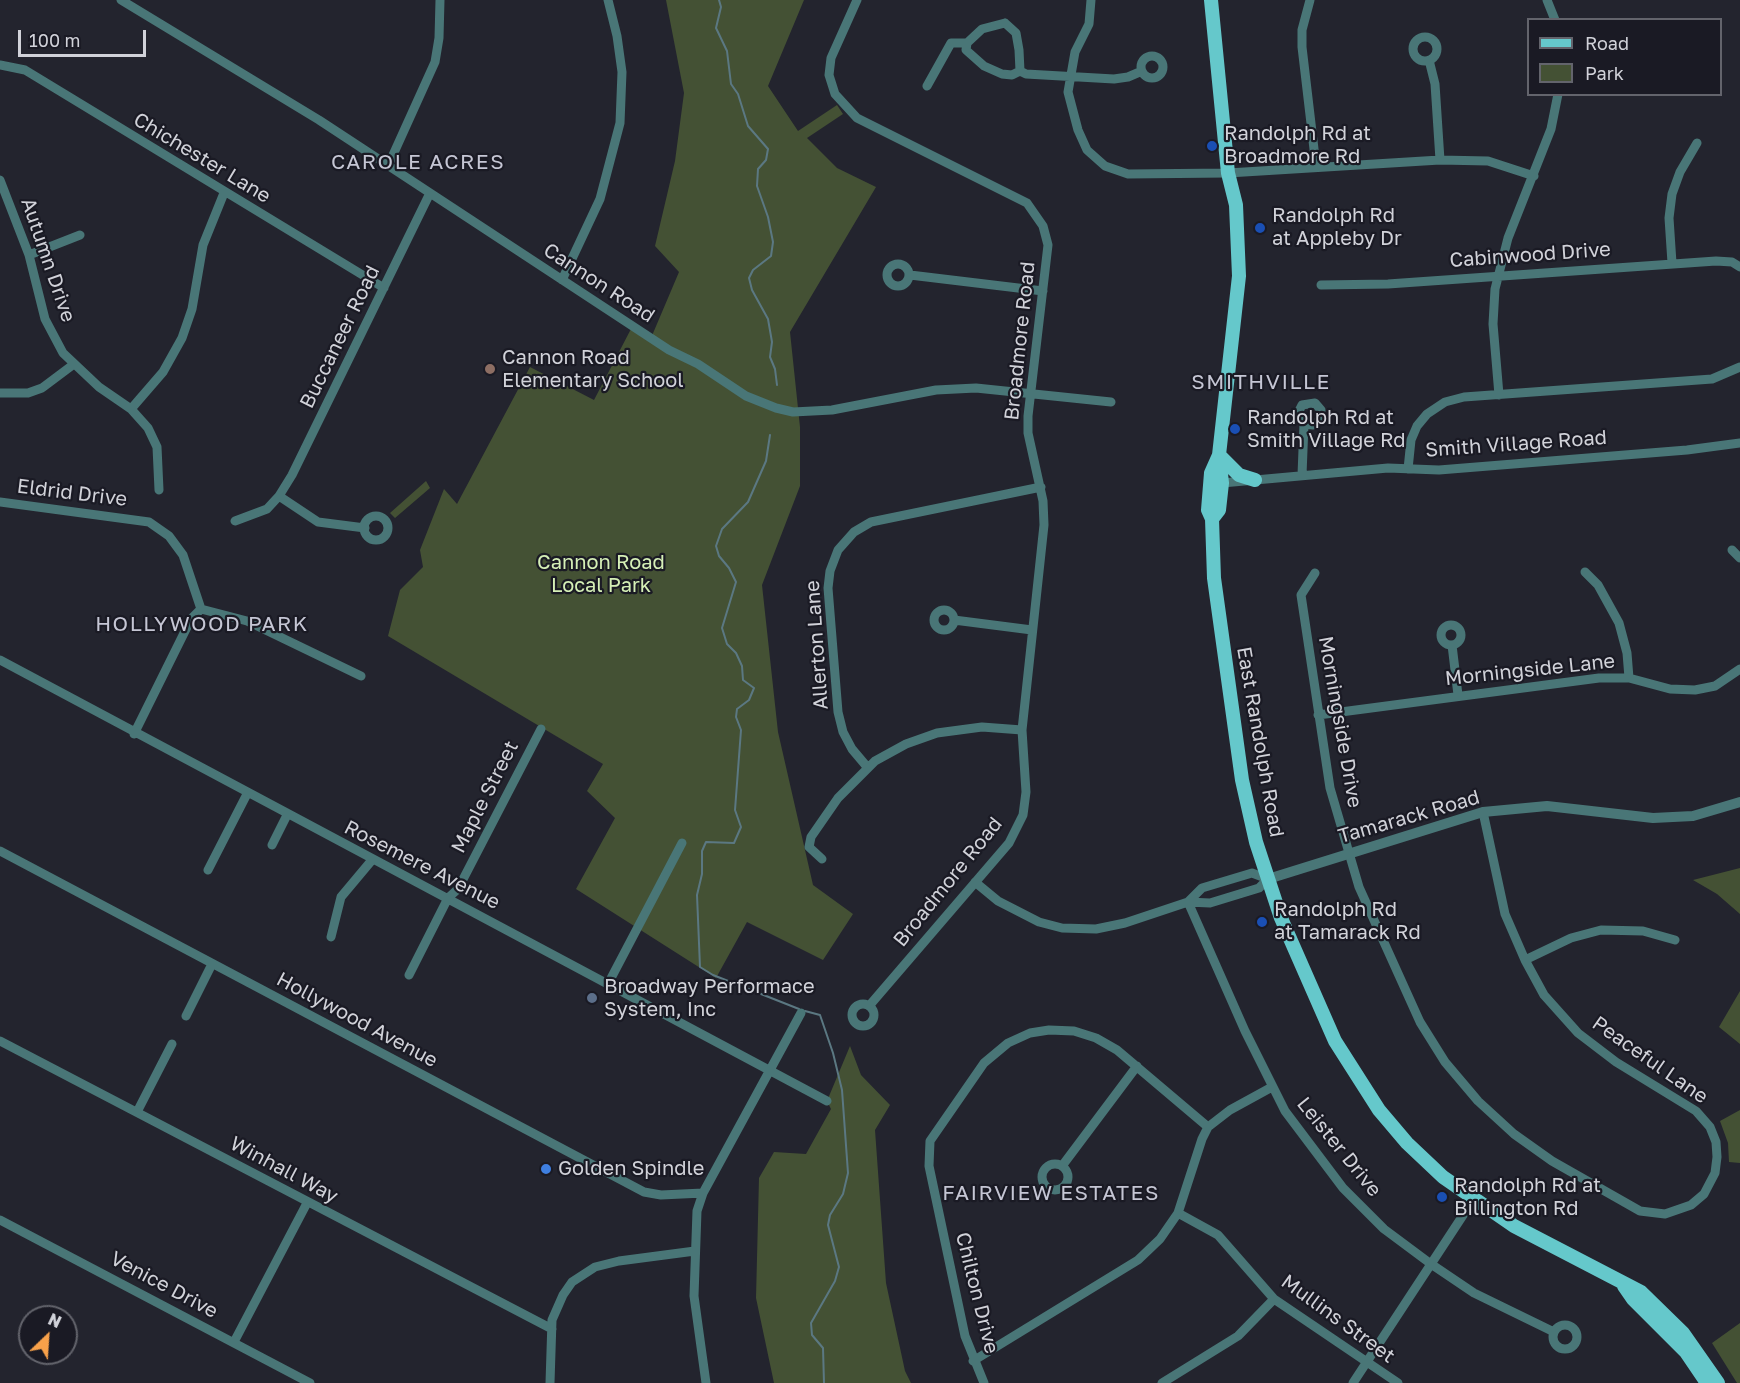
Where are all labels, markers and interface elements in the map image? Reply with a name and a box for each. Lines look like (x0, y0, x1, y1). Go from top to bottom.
scale bar (21, 18, 148, 56)
legend (1527, 18, 1722, 96)
text: 100 m (29, 29, 80, 51)
text: Road (1585, 32, 1629, 54)
text: Park (1585, 62, 1624, 84)
street label: Chichester Lane (129, 108, 275, 208)
place label: Randolph Rd at Broadmore Rd (1224, 122, 1371, 169)
marker: Randolph Rd at Broadmore Rd (1205, 139, 1219, 153)
district label: CAROLE ACRES (331, 149, 505, 175)
street label: Autumn Drive (16, 195, 80, 325)
place label: Randolph Rd at Appleby Dr (1272, 204, 1402, 251)
marker: Randolph Rd at Appleby Dr (1253, 221, 1267, 235)
street label: Cabinwood Drive (1449, 237, 1611, 273)
street label: Cannon Road (539, 238, 659, 328)
street label: Broadmore Road (1000, 260, 1040, 422)
street label: Buccaneer Road (295, 262, 385, 412)
place label: Cannon Road Elementary School (502, 346, 684, 393)
marker: Cannon Road Elementary School (483, 362, 497, 376)
district label: SMITHVILLE (1191, 369, 1331, 395)
place label: Randolph Rd at Smith Village Rd (1247, 406, 1406, 453)
marker: Randolph Rd at Smith Village Rd (1228, 422, 1242, 436)
street label: Smith Village Road (1424, 426, 1608, 462)
street label: Eldrid Drive (16, 474, 128, 512)
park label: Cannon Road Local Park (537, 551, 665, 598)
street label: Allerton Lane (801, 580, 833, 710)
district label: HOLLYWOOD PARK (95, 611, 309, 637)
street label: Morningside Drive (1313, 634, 1367, 810)
street label: East Randolph Road (1231, 645, 1289, 839)
street label: Morningside Lane (1444, 649, 1616, 691)
street label: Maple Street (446, 737, 524, 857)
street label: Tamarack Road (1336, 785, 1482, 849)
street label: Broadmore Road (888, 812, 1008, 952)
street label: Rosemere Avenue (340, 815, 504, 915)
place label: Randolph Rd at Tamarack Rd (1274, 898, 1421, 945)
marker: Randolph Rd at Tamarack Rd (1255, 915, 1269, 929)
street label: Hollywood Avenue (272, 967, 442, 1073)
place label: Broadway Performace System, Inc (604, 975, 815, 1022)
marker: Broadway Performace System, Inc (585, 991, 599, 1005)
street label: Peaceful Lane (1588, 1011, 1712, 1109)
street label: Leister Drive (1292, 1093, 1386, 1201)
street label: Winhall Way (226, 1132, 342, 1208)
place label: Golden Spindle (558, 1157, 704, 1181)
marker: Golden Spindle (539, 1162, 553, 1176)
place label: Randolph Rd at Billington Rd (1454, 1174, 1601, 1221)
district label: FAIRVIEW ESTATES (942, 1180, 1160, 1206)
marker: Randolph Rd at Billington Rd (1435, 1190, 1449, 1204)
street label: Chilton Drive (950, 1230, 1004, 1356)
street label: Venice Drive (106, 1247, 222, 1323)
street label: Mullins Street (1277, 1270, 1399, 1368)
north arrow (18, 1305, 78, 1365)
text: N (45, 1309, 64, 1332)

